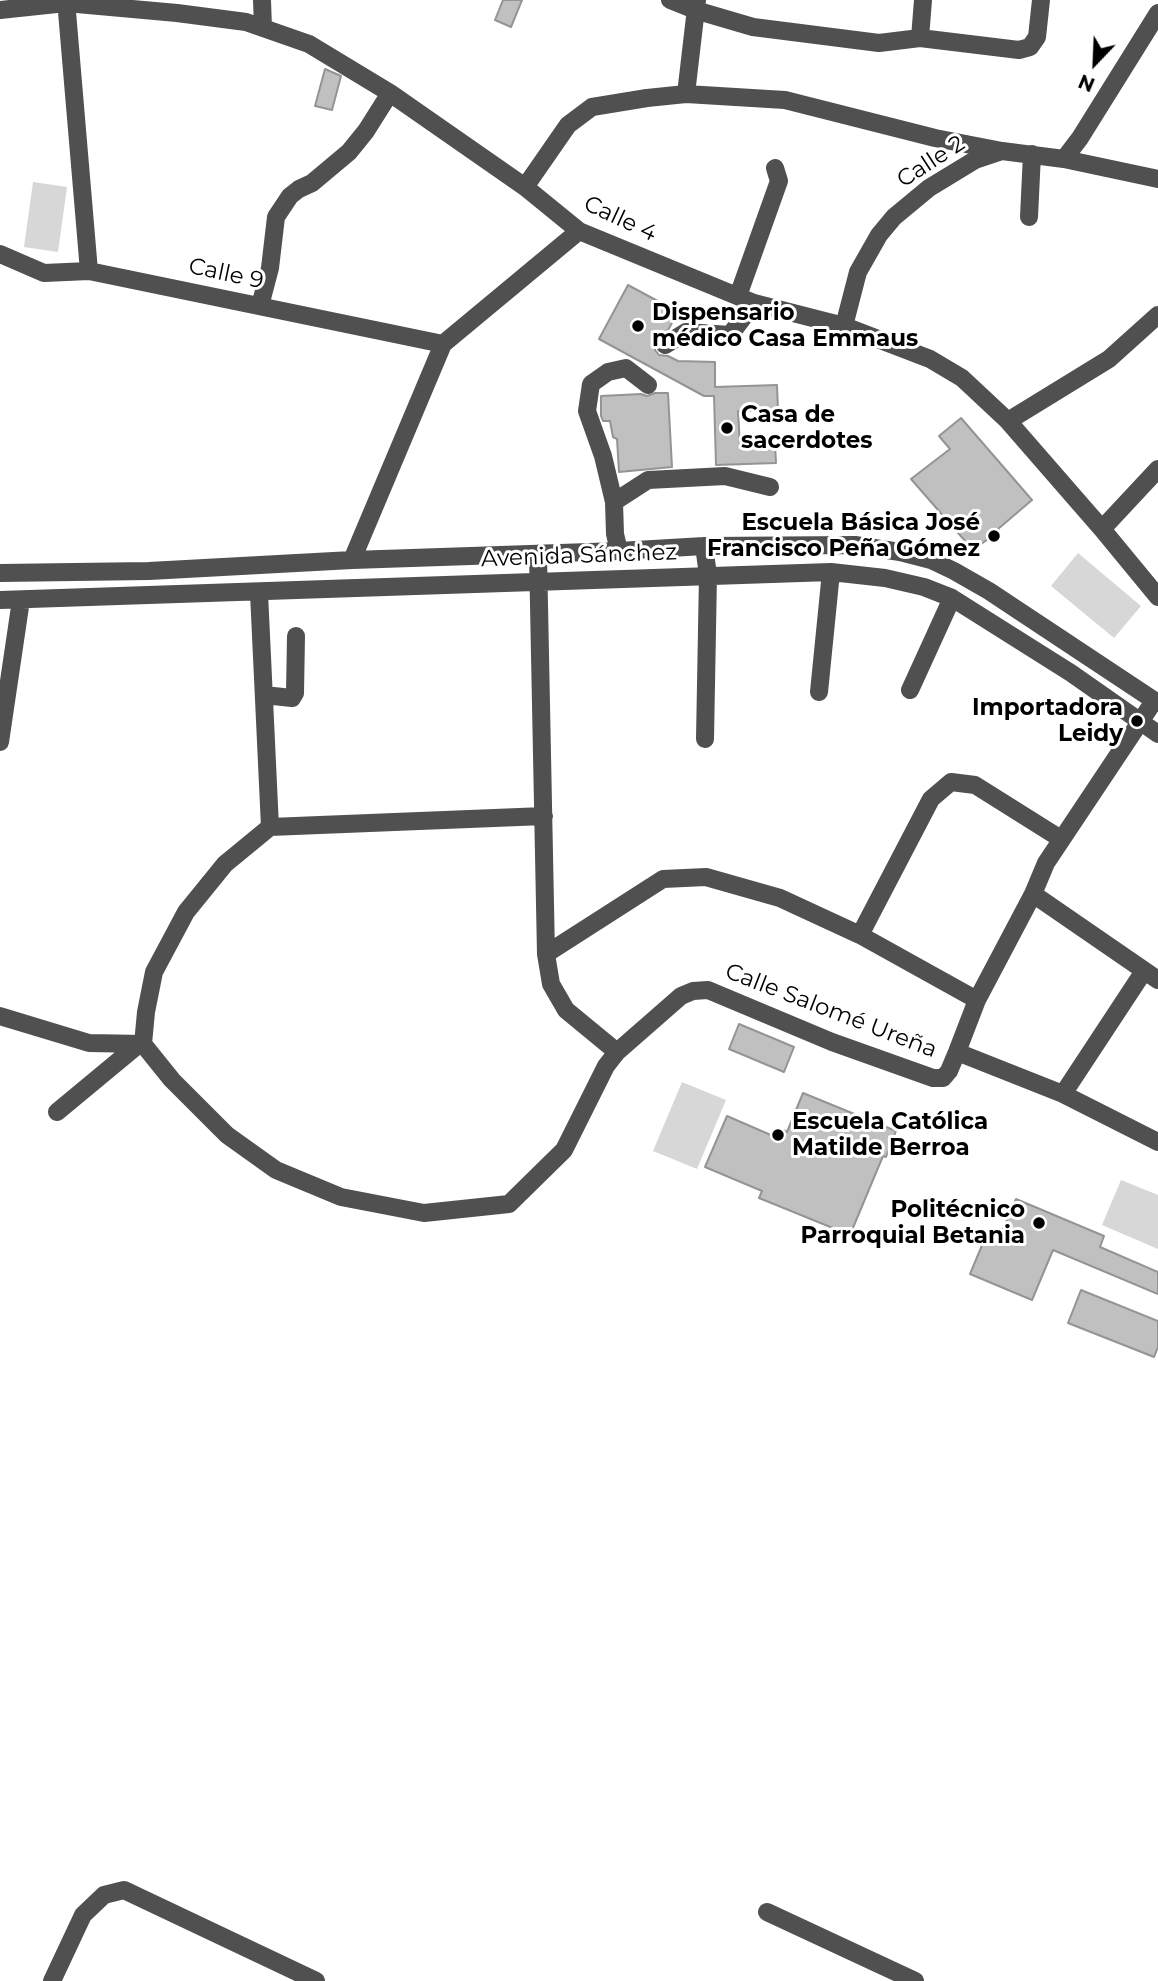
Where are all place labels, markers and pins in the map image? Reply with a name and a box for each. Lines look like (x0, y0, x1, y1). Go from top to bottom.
place label: Dispensario médico Casa Emmaus (652, 299, 918, 353)
marker: Dispensario médico Casa Emmaus (630, 318, 646, 334)
place label: Casa de sacerdotes (741, 401, 872, 455)
marker: Casa de sacerdotes (719, 420, 735, 436)
place label: Escuela Básica José Francisco Peña Gómez (707, 509, 980, 563)
marker: Escuela Básica José Francisco Peña Gómez (986, 528, 1002, 544)
place label: Importadora Leidy (972, 694, 1123, 748)
marker: Importadora Leidy (1129, 713, 1145, 729)
place label: Escuela Católica Matilde Berroa (792, 1108, 988, 1162)
marker: Escuela Católica Matilde Berroa (770, 1127, 786, 1143)
place label: Politécnico Parroquial Betania (801, 1196, 1025, 1250)
marker: Politécnico Parroquial Betania (1031, 1215, 1047, 1231)

